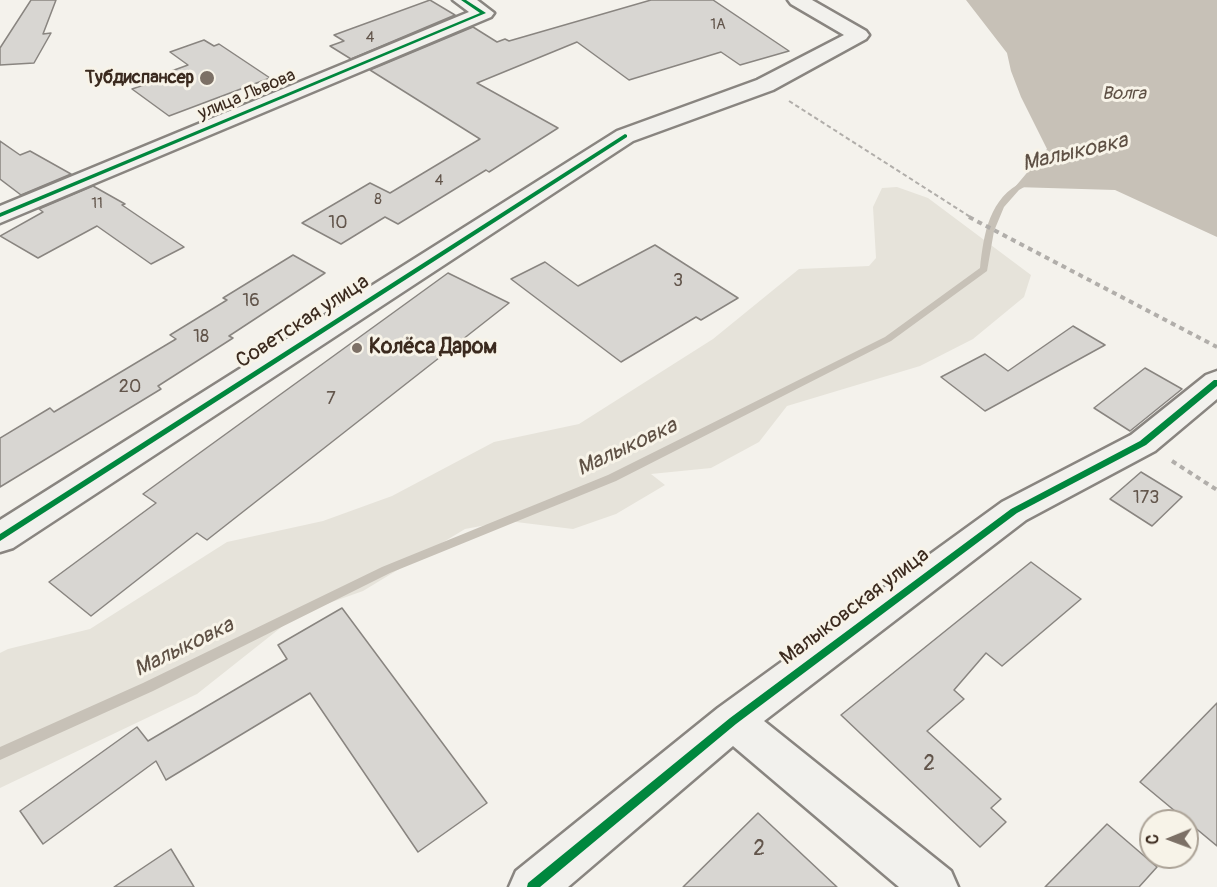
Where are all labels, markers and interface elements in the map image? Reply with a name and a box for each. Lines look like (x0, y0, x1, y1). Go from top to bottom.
house number: 1А (710, 16, 726, 34)
house number: 4 (366, 29, 374, 47)
street label: улица Львова (195, 65, 299, 125)
place label: Тубдиспансер (85, 67, 194, 89)
marker: Тубдиспансер (198, 69, 216, 87)
water label: Волга (1102, 83, 1146, 105)
water label: Малыковка (1020, 128, 1130, 178)
house number: 4 (435, 172, 443, 190)
house number: 8 (374, 191, 382, 209)
house number: 11 (91, 195, 103, 213)
house number: 10 (328, 212, 348, 234)
street label: Советская улица (232, 270, 374, 374)
house number: 3 (673, 270, 683, 292)
house number: 16 (242, 290, 260, 312)
house number: 18 (193, 326, 209, 348)
place label: Колёса Даром (369, 335, 497, 361)
marker: Колёса Даром (350, 341, 364, 355)
house number: 20 (119, 376, 141, 398)
house number: 7 (326, 388, 336, 410)
water label: Малыковка (573, 413, 681, 483)
house number: 173 (1133, 487, 1159, 509)
street label: Малыковская улица (776, 543, 934, 671)
water label: Малыковка (130, 613, 238, 683)
house number: 2 (923, 752, 935, 778)
north arrow (1139, 809, 1199, 869)
text: С (1143, 834, 1163, 844)
house number: 2 (753, 837, 765, 863)

